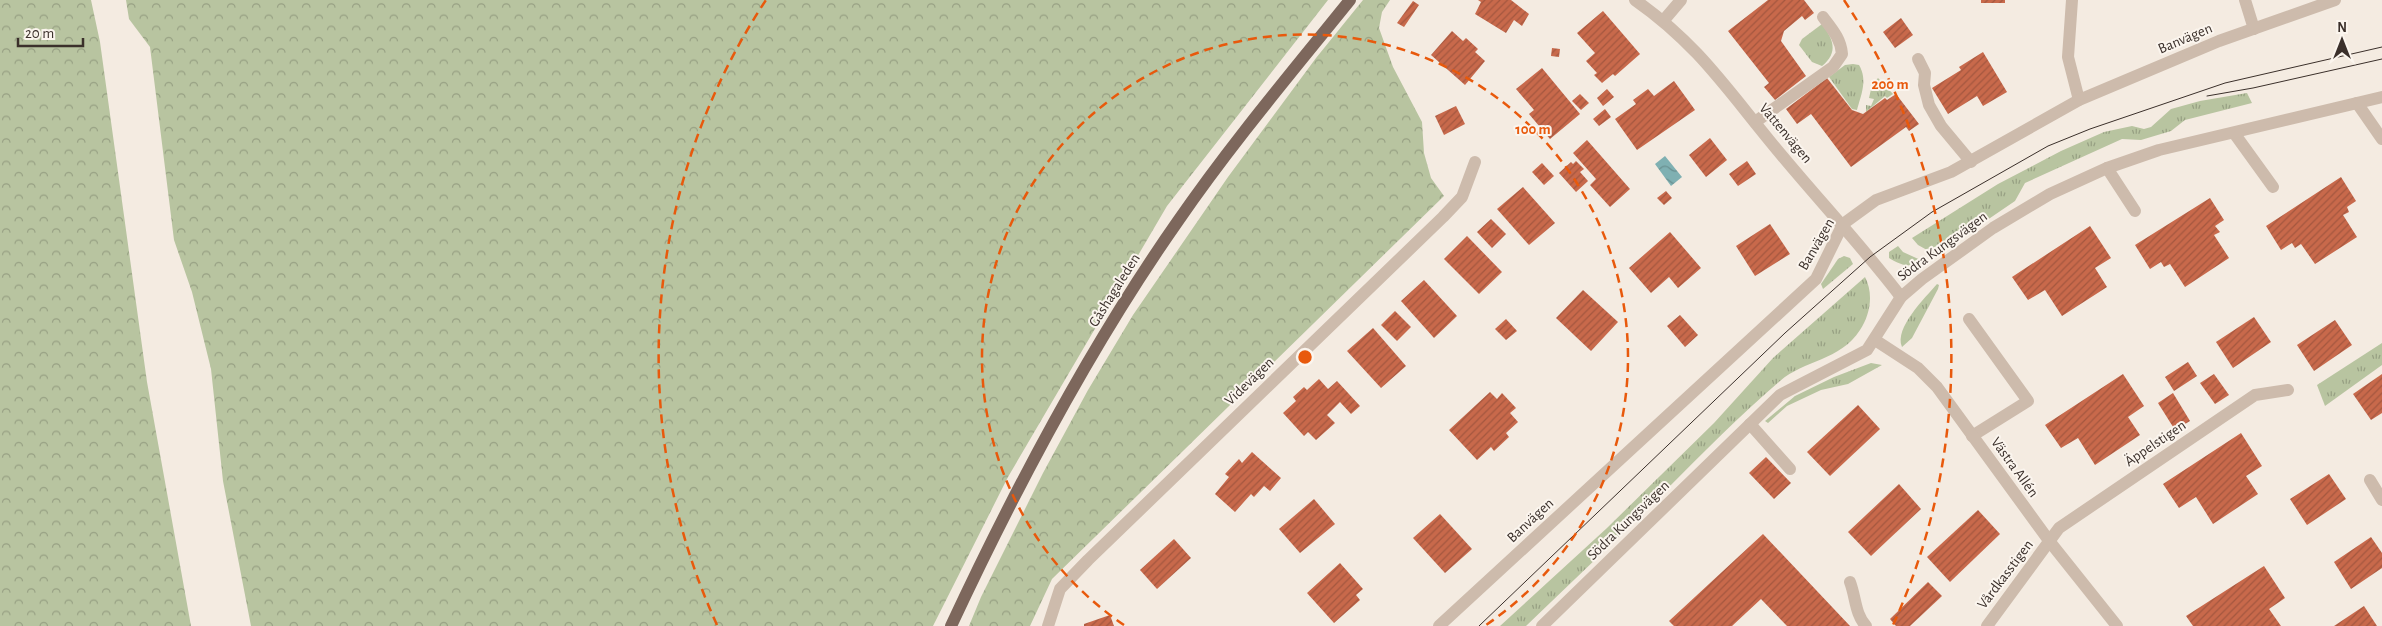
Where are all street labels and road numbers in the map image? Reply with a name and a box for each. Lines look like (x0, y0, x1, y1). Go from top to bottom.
street label: Banvägen (2156, 20, 2214, 57)
street label: Vattenvägen (1756, 100, 1815, 166)
street label: Södra Kungsvägen (1895, 209, 1990, 284)
street label: Banvägen (1796, 216, 1837, 273)
street label: Gåshagaleden (1086, 251, 1143, 329)
street label: Videvägen (1222, 355, 1277, 408)
street label: Äppelstigen (2121, 417, 2189, 469)
street label: Västra Allén (1988, 435, 2041, 500)
street label: Södra Kungsvägen (1585, 478, 1672, 563)
street label: Banvägen (1504, 495, 1556, 545)
street label: Vårdkasstigen (1975, 537, 2036, 612)

